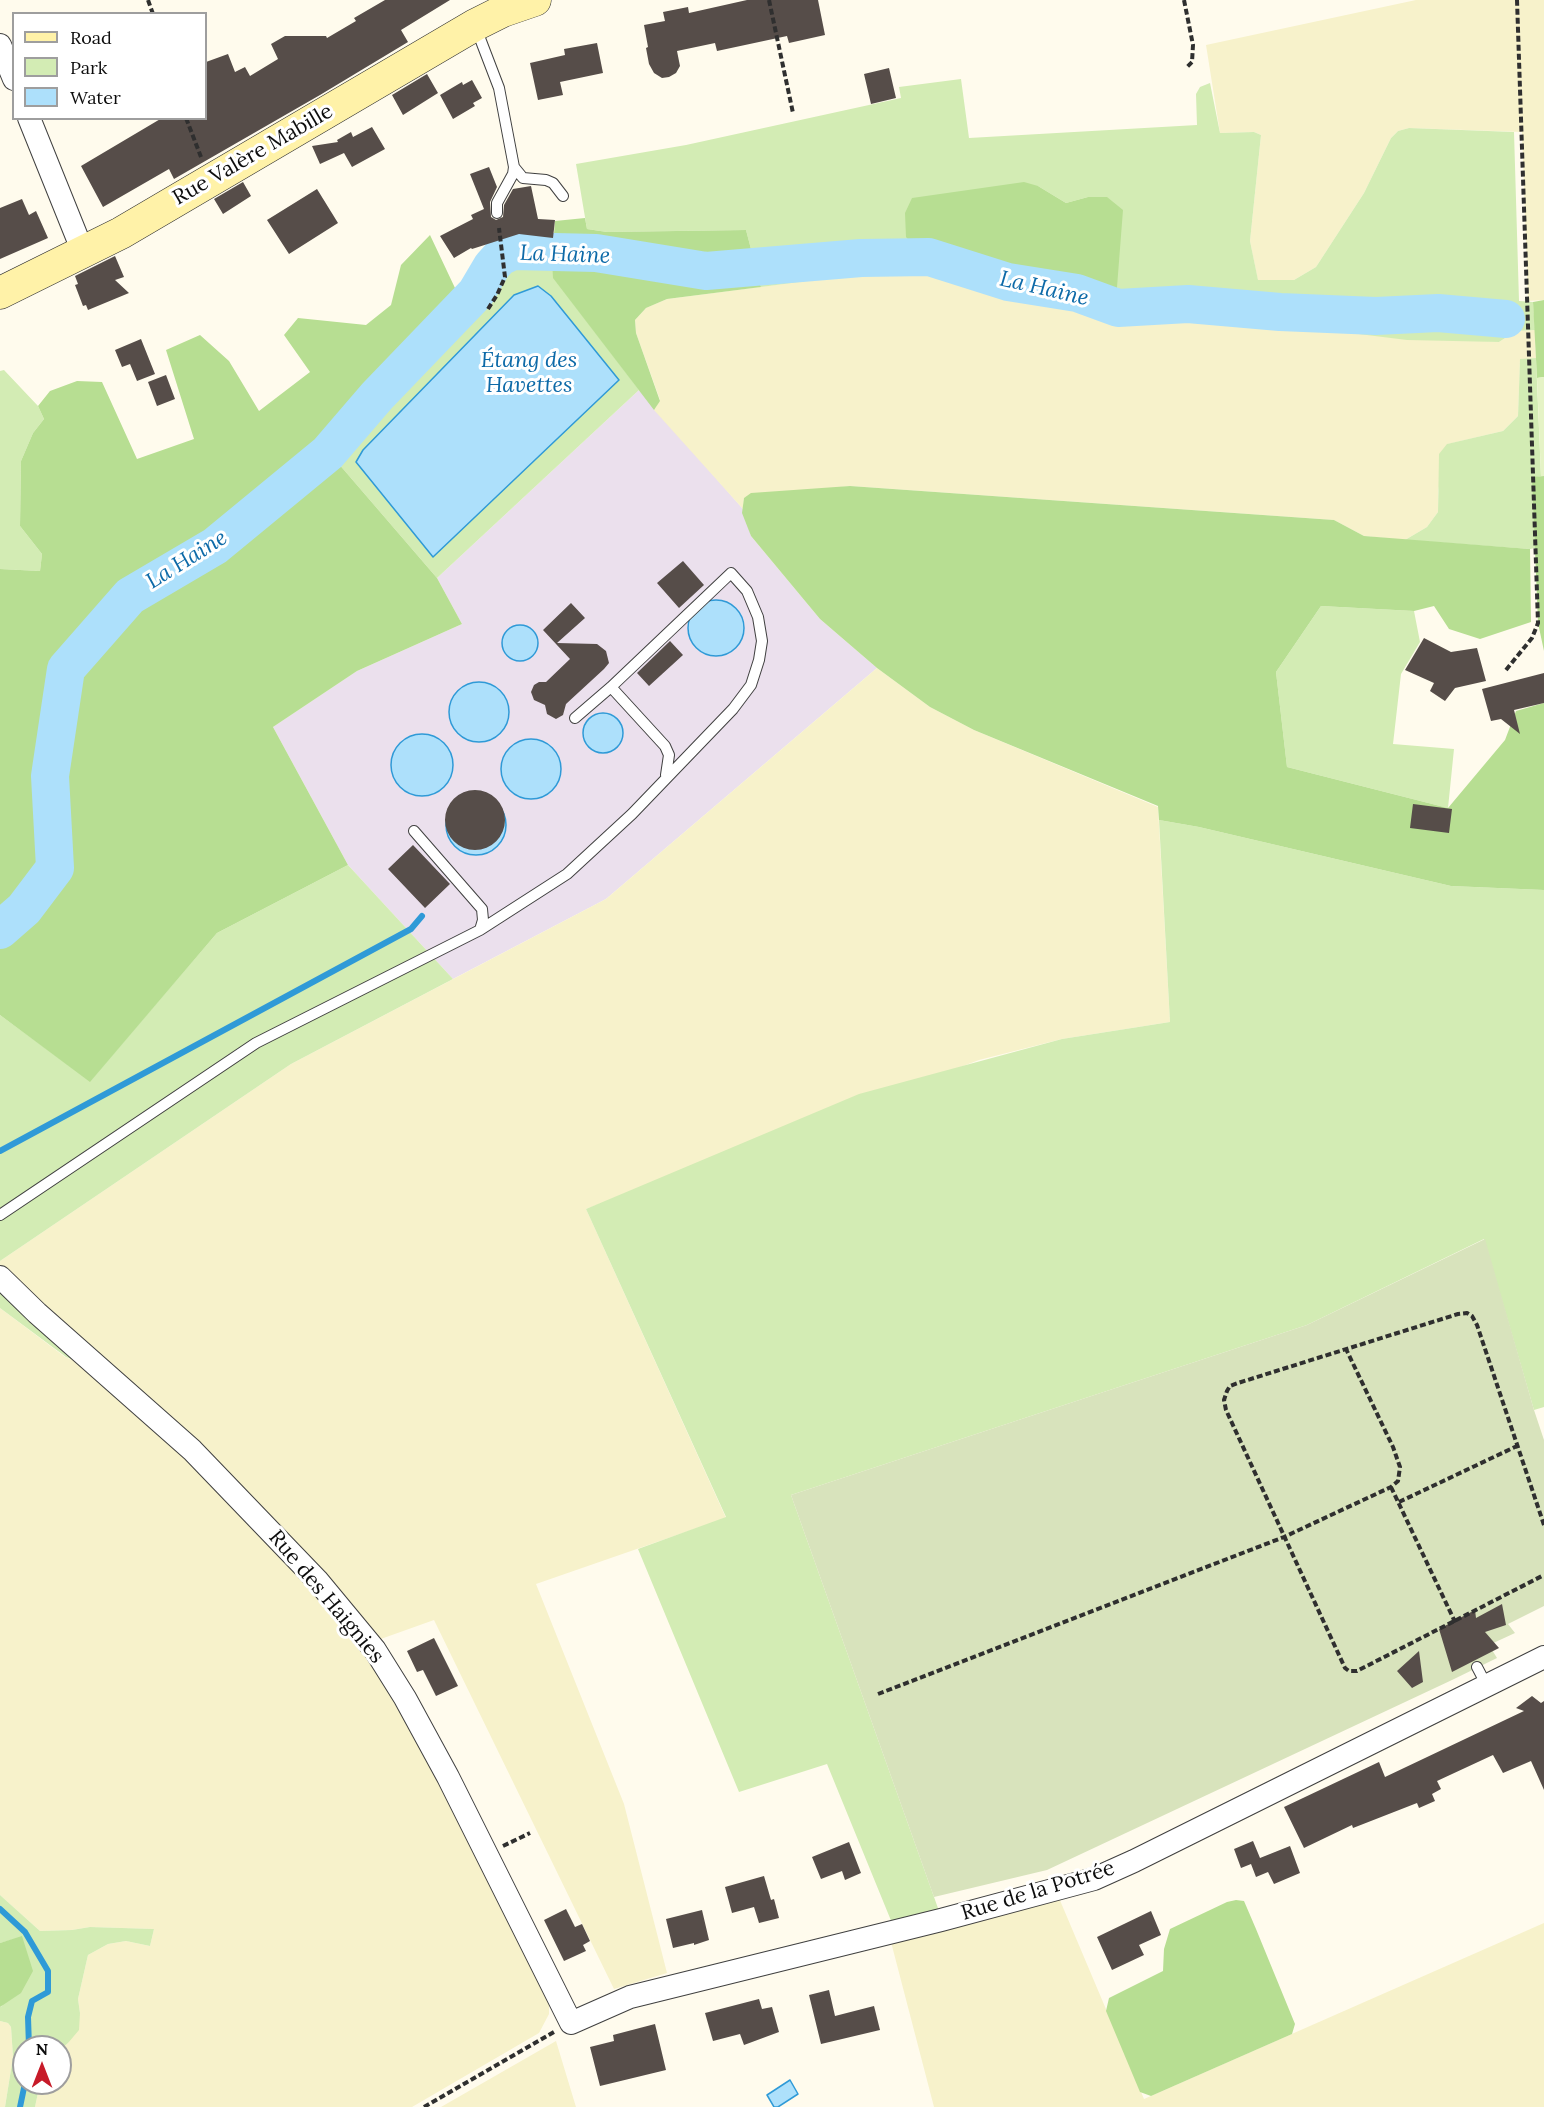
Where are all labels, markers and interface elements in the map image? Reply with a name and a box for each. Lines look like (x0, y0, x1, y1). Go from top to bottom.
legend (12, 12, 207, 120)
text: Road (70, 26, 112, 49)
text: Park (70, 56, 107, 79)
text: Water (70, 86, 121, 109)
street label: Rue Valère Mabille (168, 99, 338, 211)
water label: La Haine (519, 240, 611, 270)
water label: La Haine (997, 266, 1091, 312)
water label: Étang des Havettes (481, 348, 577, 400)
water label: La Haine (142, 525, 232, 595)
street label: Rue des Haignies (263, 1525, 389, 1669)
street label: Rue de la Potrée (958, 1856, 1118, 1926)
north arrow (12, 2035, 72, 2095)
text: N (36, 2039, 48, 2059)

